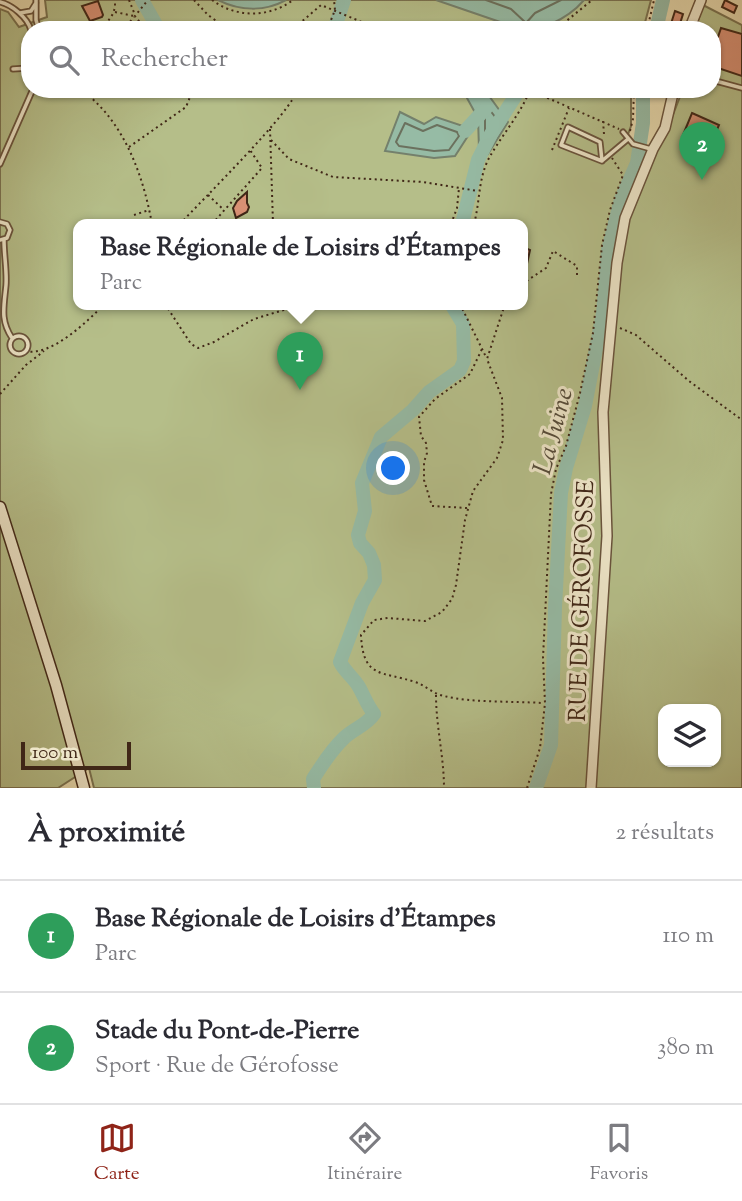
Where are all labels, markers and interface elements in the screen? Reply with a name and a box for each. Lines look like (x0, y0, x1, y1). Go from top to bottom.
search box (21, 21, 721, 98)
icon: search (45, 41, 83, 79)
text: Rechercher (101, 41, 228, 78)
pin: 2 (679, 122, 725, 180)
popup (73, 219, 528, 310)
text: Base Régionale de Loisirs d'Étampes (100, 230, 501, 267)
text: Parc (100, 267, 142, 300)
pin: 1 (277, 332, 323, 390)
water label: La Juine (525, 384, 584, 479)
your location (376, 451, 410, 485)
street label: RUE DE GÉROFOSSE (562, 479, 604, 722)
map controls (658, 704, 721, 767)
button: layers (658, 704, 721, 767)
scale bar (21, 739, 131, 771)
text: 100 m (32, 740, 78, 767)
text: À proximité (28, 812, 185, 855)
text: 2 résultats (615, 817, 714, 850)
text: Base Régionale de Loisirs d'Étampes (95, 901, 496, 938)
text: 1 (47, 920, 55, 953)
text: 110 m (663, 920, 714, 953)
text: Parc (95, 938, 137, 971)
text: Stade du Pont-de-Pierre (95, 1013, 359, 1050)
text: 2 (46, 1032, 56, 1065)
text: 380 m (657, 1032, 714, 1065)
text: Sport · Rue de Gérofosse (95, 1050, 339, 1083)
tab: Carte (94, 1119, 140, 1188)
tab: Itinéraire (327, 1119, 402, 1188)
tab: Favoris (590, 1119, 648, 1188)

